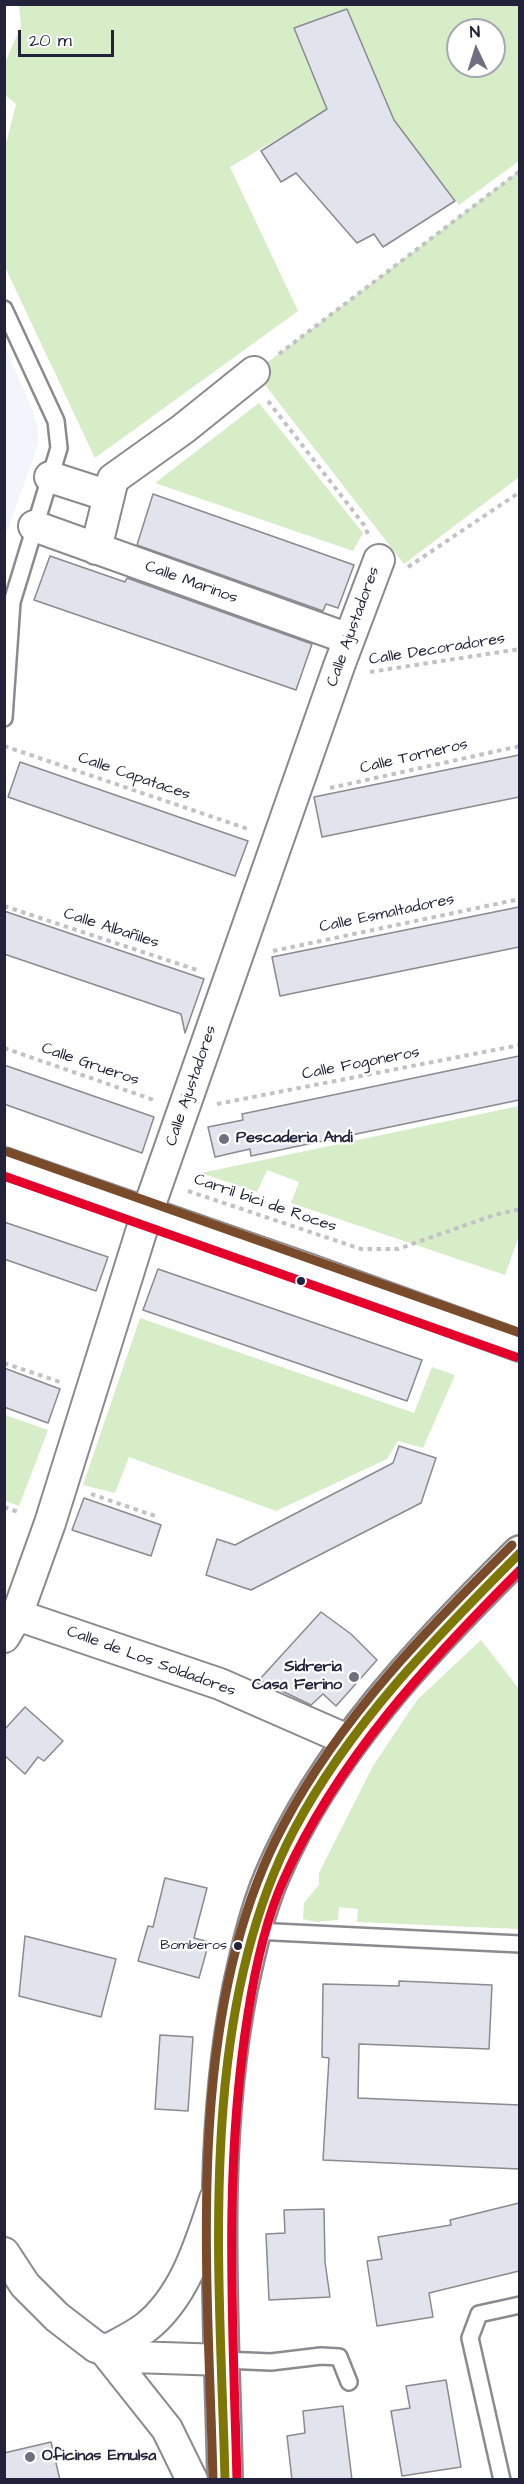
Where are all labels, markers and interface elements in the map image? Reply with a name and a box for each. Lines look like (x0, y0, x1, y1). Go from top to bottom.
scale bar (21, 18, 117, 56)
north arrow (446, 18, 506, 78)
text: N (469, 21, 481, 43)
text: 20 m (29, 28, 72, 53)
street label: Calle Marinos (142, 557, 240, 609)
street label: Calle Ajustadores (323, 564, 385, 690)
street label: Calle Decoradores (368, 630, 506, 670)
street label: Calle Torneros (358, 735, 470, 779)
street label: Calle Capataces (75, 749, 193, 805)
street label: Calle Esmaltadores (318, 890, 456, 938)
street label: Calle Albañiles (61, 905, 161, 953)
street label: Calle Ajustadores (162, 1023, 222, 1149)
street label: Calle Grueros (39, 1039, 141, 1091)
street label: Calle Fogoneros (301, 1043, 421, 1085)
place label: Pescaderia Andi (236, 1129, 353, 1149)
marker: Pescaderia Andi (217, 1132, 231, 1146)
street label: Carril bici de Roces (191, 1171, 339, 1237)
unlabelled marker (295, 1275, 307, 1287)
street label: Calle de Los Soldadores (64, 1623, 238, 1701)
place label: Sidreria Casa Ferino (252, 1658, 342, 1696)
marker: Sidreria Casa Ferino (347, 1670, 361, 1684)
place label: Bomberos (160, 1938, 227, 1954)
marker: Bomberos (232, 1940, 244, 1952)
place label: Oficinas Emulsa (42, 2447, 156, 2467)
marker: Oficinas Emulsa (23, 2450, 37, 2464)

